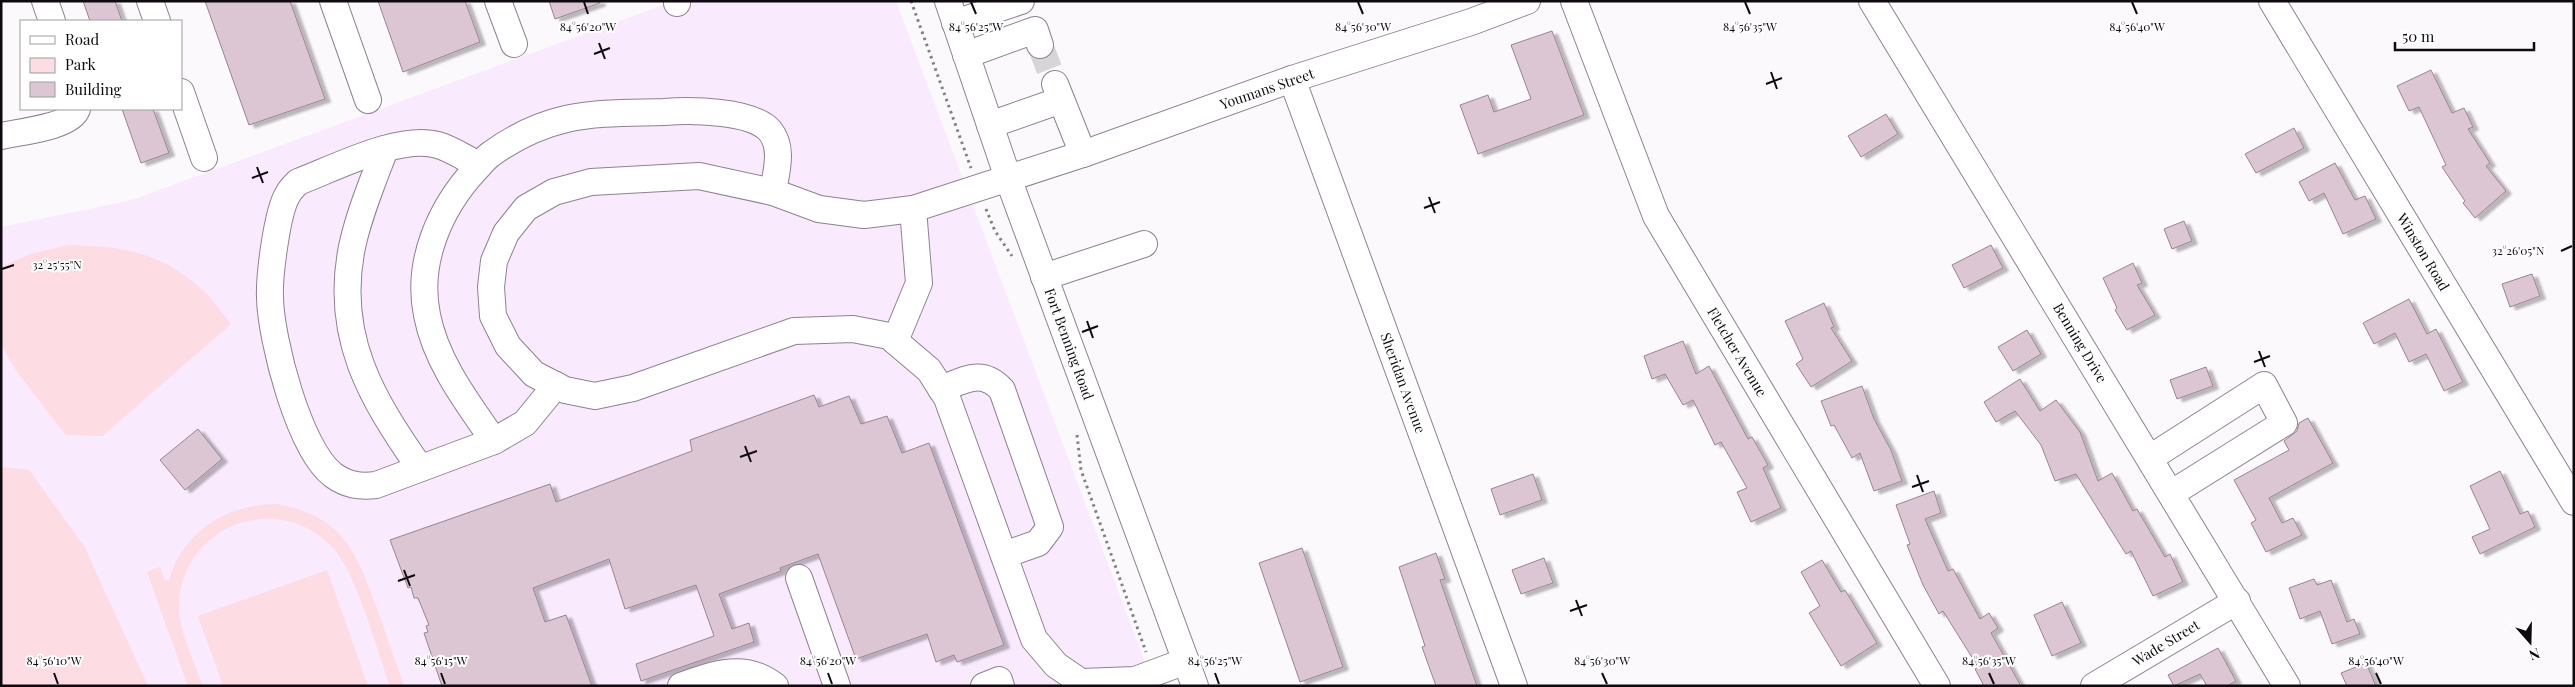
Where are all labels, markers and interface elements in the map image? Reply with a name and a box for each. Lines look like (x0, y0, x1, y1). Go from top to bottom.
text: 84°56'20"W (560, 18, 616, 34)
text: 84°56'25"W (949, 18, 1003, 34)
text: 84°56'30"W (1335, 18, 1391, 34)
text: 84°56'35"W (1723, 18, 1777, 34)
text: 84°56'40"W (2109, 18, 2165, 34)
legend (20, 20, 182, 110)
scale bar (2395, 20, 2534, 52)
text: 50 m (2402, 26, 2435, 46)
text: Road (65, 29, 99, 49)
text: Park (65, 54, 97, 74)
street label: Youmans Street (1216, 63, 1317, 114)
text: Building (65, 79, 122, 99)
street label: Winston Road (2392, 209, 2454, 294)
text: 32°26'05"N (2492, 242, 2545, 258)
text: 32°25'55"N (32, 256, 82, 272)
street label: Fort Benning Road (1040, 285, 1098, 402)
street label: Benning Drive (2049, 299, 2112, 386)
street label: Fletcher Avenue (1703, 304, 1772, 400)
street label: Sheridan Avenue (1376, 330, 1431, 436)
street label: Wade Street (2128, 615, 2204, 671)
north arrow (2505, 617, 2555, 667)
text: N (2527, 644, 2543, 665)
text: 84°56'10"W (26, 652, 82, 668)
text: 84°56'15"W (415, 652, 468, 668)
text: 84°56'20"W (800, 652, 856, 668)
text: 84°56'25"W (1188, 652, 1242, 668)
text: 84°56'30"W (1574, 652, 1630, 668)
text: 84°56'35"W (1962, 652, 2016, 668)
text: 84°56'40"W (2348, 652, 2404, 668)

